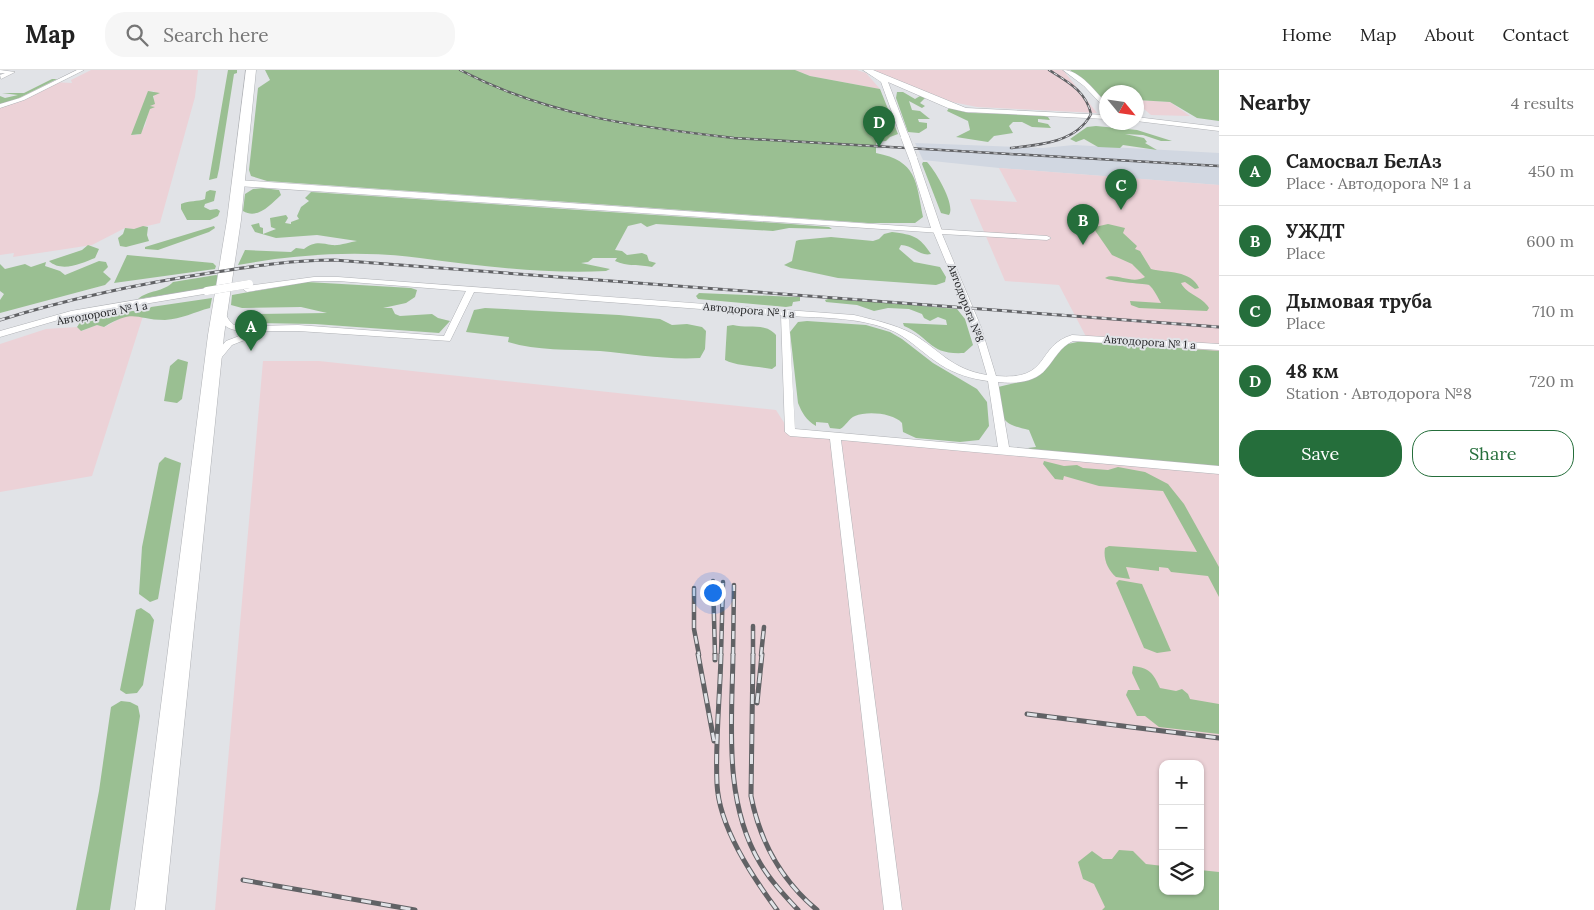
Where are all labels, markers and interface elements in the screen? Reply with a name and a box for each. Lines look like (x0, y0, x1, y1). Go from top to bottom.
search box (105, 12, 455, 57)
text: Map (25, 19, 75, 50)
icon: search (123, 21, 151, 49)
text: Search here (163, 23, 269, 47)
text: Home (1282, 23, 1332, 46)
text: Map (1360, 23, 1396, 46)
text: About (1424, 23, 1474, 46)
text: Contact (1502, 23, 1569, 46)
north arrow (1099, 85, 1144, 130)
text: Nearby (1239, 89, 1310, 116)
text: 4 results (1511, 93, 1574, 113)
pin: D (863, 106, 895, 147)
text: Самосвал БелАз (1286, 149, 1442, 173)
text: A (1250, 161, 1260, 181)
text: 450 m (1528, 161, 1574, 181)
pin: C (1105, 169, 1137, 210)
text: Place · Автодорога № 1 а (1286, 173, 1472, 193)
pin: B (1067, 204, 1099, 245)
text: УЖДТ (1286, 219, 1345, 243)
text: B (1250, 231, 1260, 251)
text: 600 m (1526, 231, 1574, 251)
text: Place (1286, 243, 1325, 263)
street label: Автодорога №8 (944, 261, 987, 344)
text: Дымовая труба (1286, 289, 1432, 313)
street label: Автодорога № 1 а (54, 298, 149, 328)
street label: Автодорога № 1 а (702, 299, 796, 321)
text: C (1249, 301, 1261, 321)
text: 710 m (1532, 301, 1574, 321)
pin: A (235, 310, 267, 351)
text: Place (1286, 313, 1325, 333)
street label: Автодорога № 1 а (1103, 332, 1197, 352)
text: 48 км (1286, 359, 1339, 383)
text: D (1249, 371, 1261, 391)
text: 720 m (1530, 371, 1574, 391)
text: Station · Автодорога №8 (1286, 383, 1472, 403)
button: Save (1239, 430, 1402, 477)
button: Share (1412, 430, 1574, 477)
your location (700, 580, 726, 606)
map controls (1159, 760, 1204, 895)
button: + (1159, 760, 1204, 805)
button: − (1159, 805, 1204, 850)
button: layers (1159, 850, 1204, 895)

